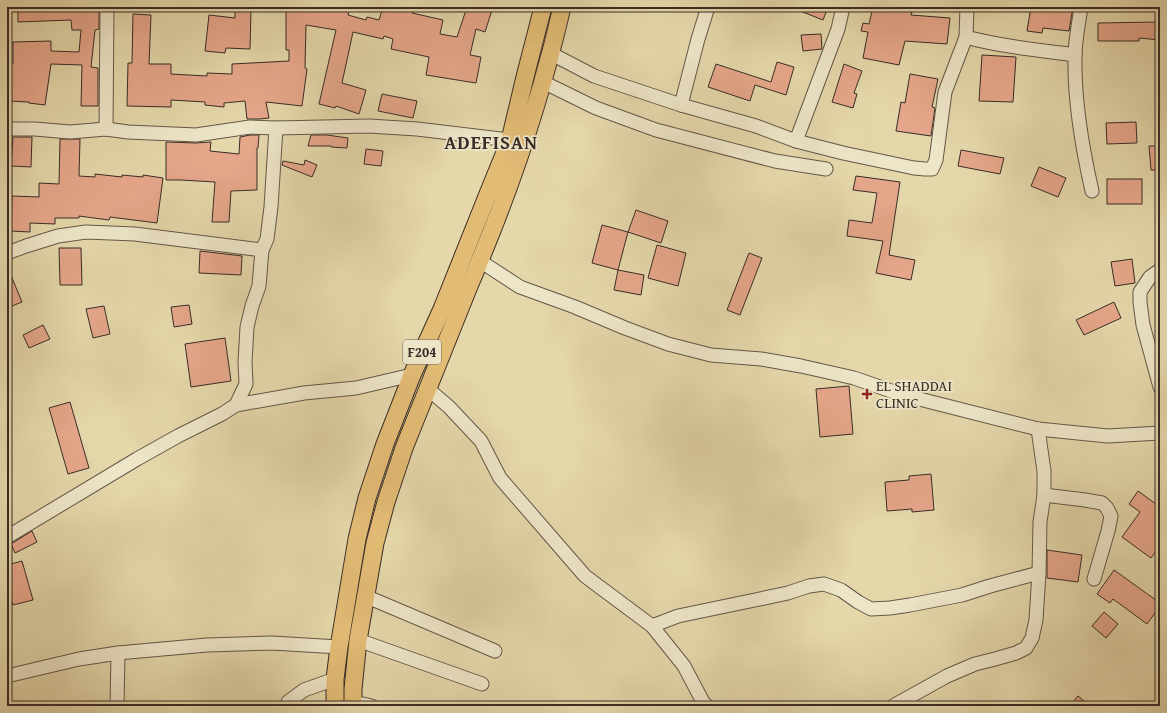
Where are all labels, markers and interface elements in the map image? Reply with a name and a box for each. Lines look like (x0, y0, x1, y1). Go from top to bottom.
district label: ADEFISAN (444, 128, 538, 156)
road number: F204 (403, 340, 441, 364)
place label: EL SHADDAI CLINIC (876, 375, 952, 413)
marker: EL SHADDAI CLINIC (861, 388, 873, 400)

